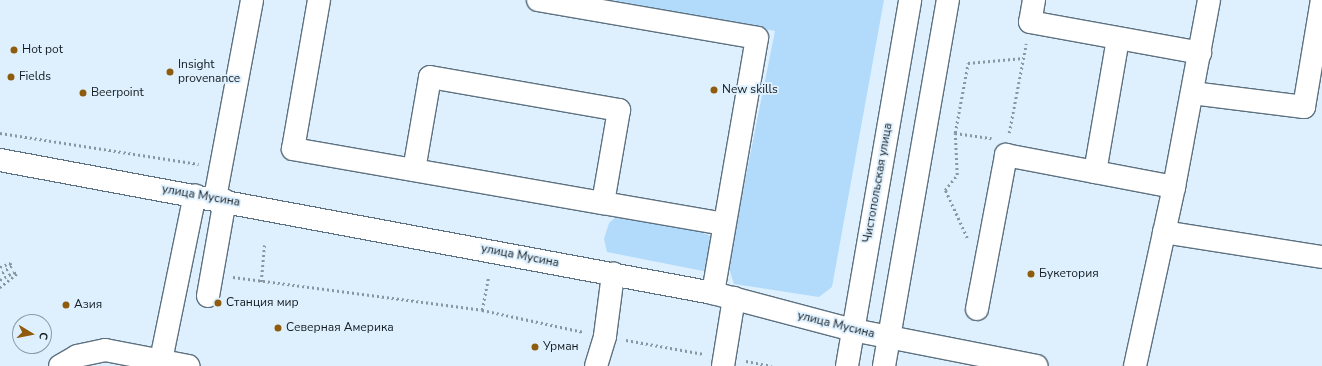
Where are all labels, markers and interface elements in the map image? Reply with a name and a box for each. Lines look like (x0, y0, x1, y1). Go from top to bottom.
place label: Hot pot (22, 43, 63, 57)
marker: Hot pot (9, 45, 19, 55)
place label: Insight provenance (178, 58, 240, 86)
marker: Insight provenance (165, 67, 175, 77)
place label: Fields (19, 70, 51, 84)
marker: Fields (6, 72, 16, 82)
place label: New skills (722, 83, 778, 97)
marker: New skills (709, 85, 719, 95)
place label: Beerpoint (91, 86, 144, 100)
marker: Beerpoint (78, 88, 88, 98)
street label: Чистопольская улица (860, 122, 896, 244)
street label: улица Мусина (161, 182, 241, 210)
street label: улица Мусина (480, 241, 560, 271)
place label: Букетория (1039, 267, 1099, 281)
marker: Букетория (1026, 269, 1036, 279)
place label: Станция мир (226, 296, 299, 310)
place label: Азия (74, 298, 102, 312)
marker: Станция мир (213, 298, 223, 308)
marker: Азия (61, 300, 71, 310)
street label: улица Мусина (796, 308, 876, 342)
north arrow (12, 314, 52, 354)
place label: Северная Америка (286, 321, 394, 335)
marker: Северная Америка (273, 323, 283, 333)
text: С (35, 331, 51, 341)
place label: Урман (543, 340, 579, 354)
marker: Урман (530, 342, 540, 352)

